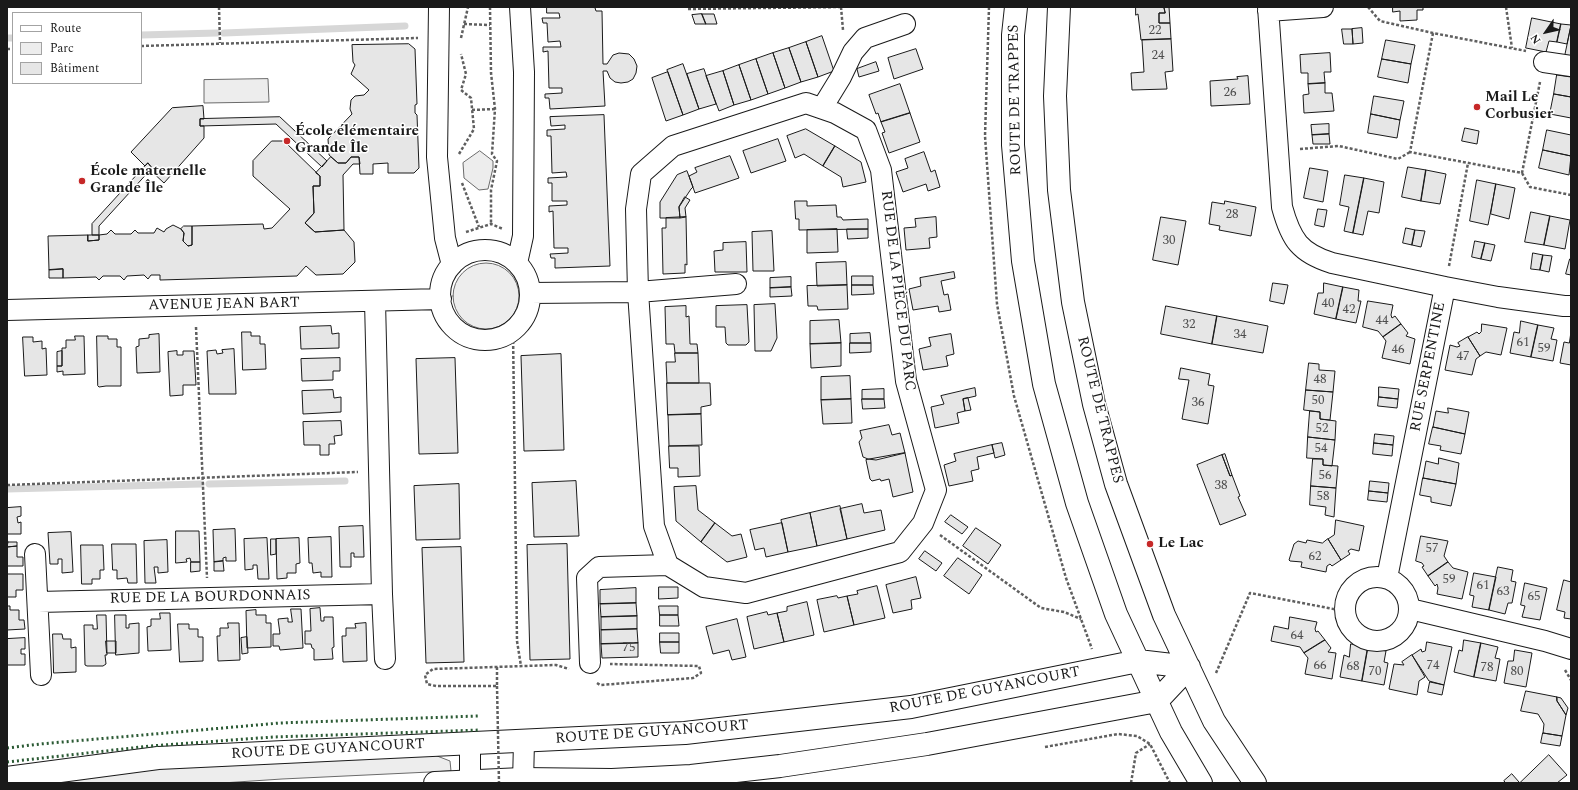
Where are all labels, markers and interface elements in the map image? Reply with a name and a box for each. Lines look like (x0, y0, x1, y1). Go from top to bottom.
legend (12, 12, 142, 84)
north arrow (1526, 12, 1566, 52)
text: Route (50, 19, 81, 38)
house number: 22 (1149, 23, 1161, 39)
street label: ROUTE DE TRAPPES (1006, 24, 1026, 176)
text: N (1526, 31, 1545, 47)
text: Parc (50, 39, 74, 58)
house number: 24 (1152, 48, 1164, 64)
text: Bâtiment (50, 59, 99, 78)
house number: 26 (1224, 85, 1236, 101)
place label: Mail Le Corbusier (1485, 89, 1553, 124)
marker: Mail Le Corbusier (1472, 102, 1482, 112)
place label: École élémentaire Grande Île (295, 123, 419, 158)
marker: École élémentaire Grande Île (282, 136, 292, 146)
place label: École maternelle Grande Île (90, 163, 206, 198)
marker: École maternelle Grande Île (77, 176, 87, 186)
street label: RUE DE LA PIÈCE DU PARC (876, 190, 918, 392)
house number: 28 (1226, 207, 1238, 223)
house number: 30 (1163, 233, 1175, 249)
street label: AVENUE JEAN BART (148, 295, 300, 315)
house number: 40 (1322, 296, 1334, 312)
street label: RUE SERPENTINE (1408, 301, 1450, 433)
house number: 42 (1343, 302, 1355, 318)
house number: 44 (1376, 313, 1388, 329)
house number: 32 (1183, 317, 1195, 333)
house number: 34 (1234, 327, 1246, 343)
street label: ROUTE DE TRAPPES (1072, 335, 1126, 485)
house number: 61 (1517, 335, 1529, 351)
house number: 59 (1538, 341, 1550, 357)
house number: 46 (1392, 342, 1404, 358)
house number: 47 (1457, 349, 1469, 365)
house number: 48 (1314, 372, 1326, 388)
house number: 50 (1312, 393, 1324, 409)
house number: 36 (1192, 395, 1204, 411)
house number: 52 (1316, 421, 1328, 437)
house number: 54 (1315, 441, 1327, 457)
house number: 56 (1319, 468, 1331, 484)
house number: 38 (1215, 478, 1227, 494)
house number: 58 (1317, 489, 1329, 505)
place label: Le Lac (1158, 535, 1204, 553)
marker: Le Lac (1145, 539, 1155, 549)
house number: 57 (1426, 541, 1438, 557)
house number: 62 (1309, 549, 1321, 565)
house number: 59 (1443, 572, 1455, 588)
house number: 61 (1477, 578, 1489, 594)
house number: 63 (1497, 584, 1509, 600)
street label: RUE DE LA BOURDONNAIS (109, 587, 311, 609)
house number: 65 (1528, 589, 1540, 605)
house number: 64 (1291, 628, 1303, 644)
house number: 75 (623, 640, 635, 656)
house number: 66 (1314, 658, 1326, 674)
house number: 74 (1427, 658, 1439, 674)
house number: 68 (1347, 659, 1359, 675)
house number: 78 (1481, 660, 1493, 676)
street label: ROUTE DE GUYANCOURT (888, 664, 1082, 718)
house number: 70 (1369, 664, 1381, 680)
house number: 80 (1511, 664, 1523, 680)
street label: ROUTE DE GUYANCOURT (555, 717, 749, 749)
street label: ROUTE DE GUYANCOURT (231, 736, 425, 764)

